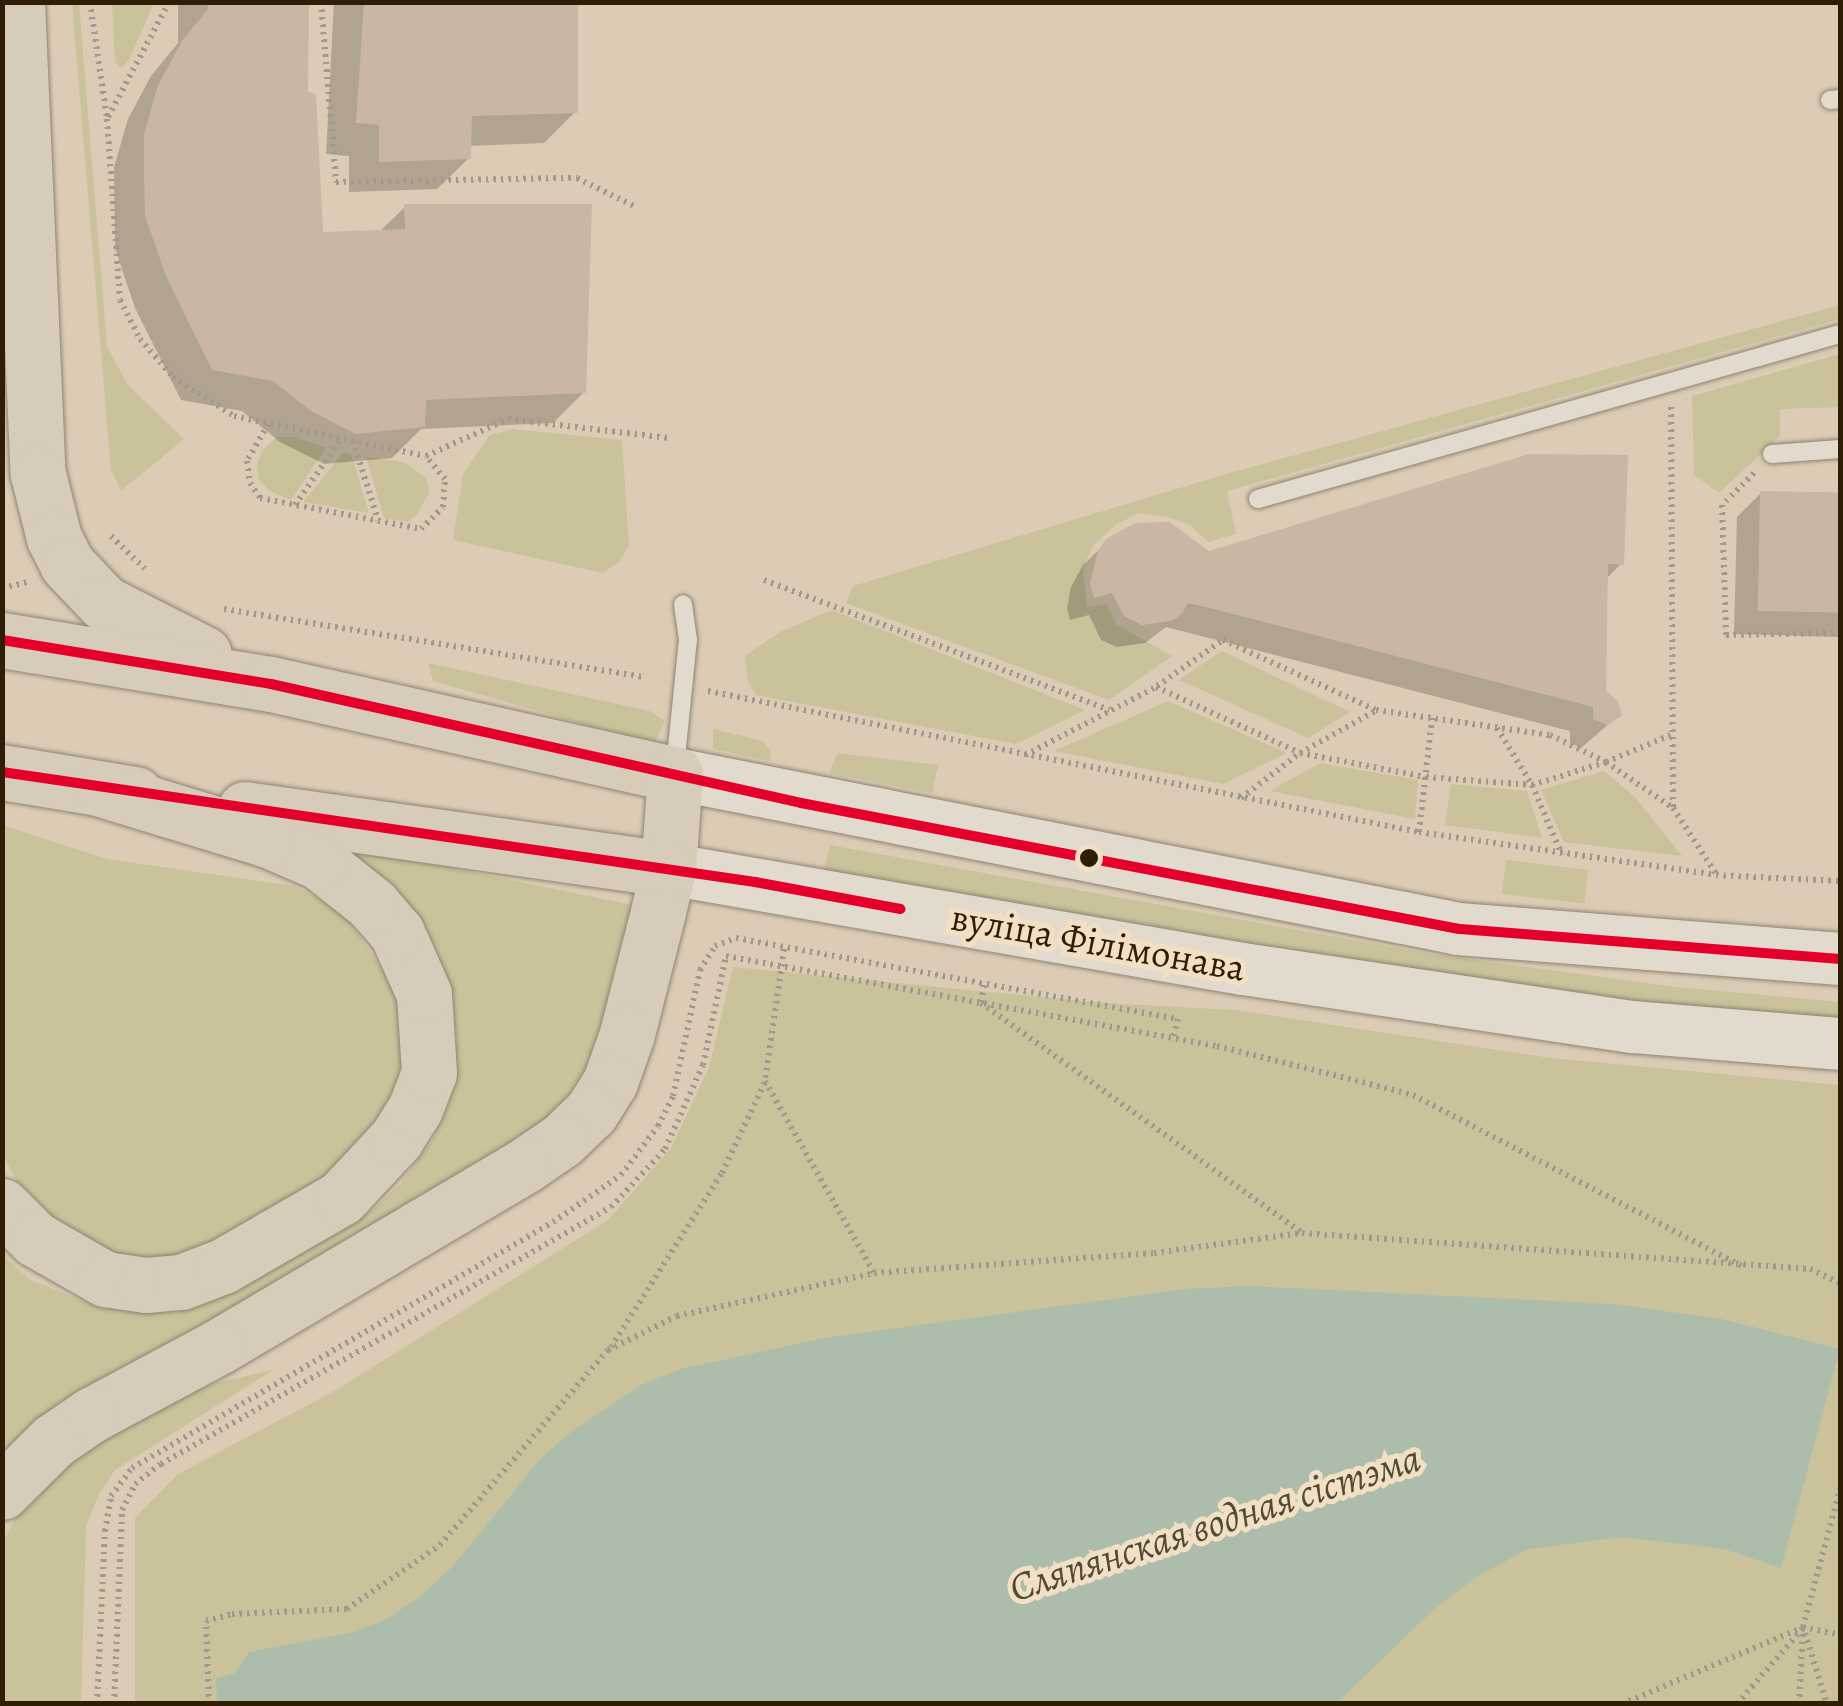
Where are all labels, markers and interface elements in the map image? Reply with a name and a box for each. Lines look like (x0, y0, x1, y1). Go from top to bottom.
unlabelled marker (1079, 848, 1099, 868)
street label: вуліца Філімонава (947, 895, 1249, 991)
water label: Сляпянская водная сістэма (1003, 1434, 1427, 1612)

